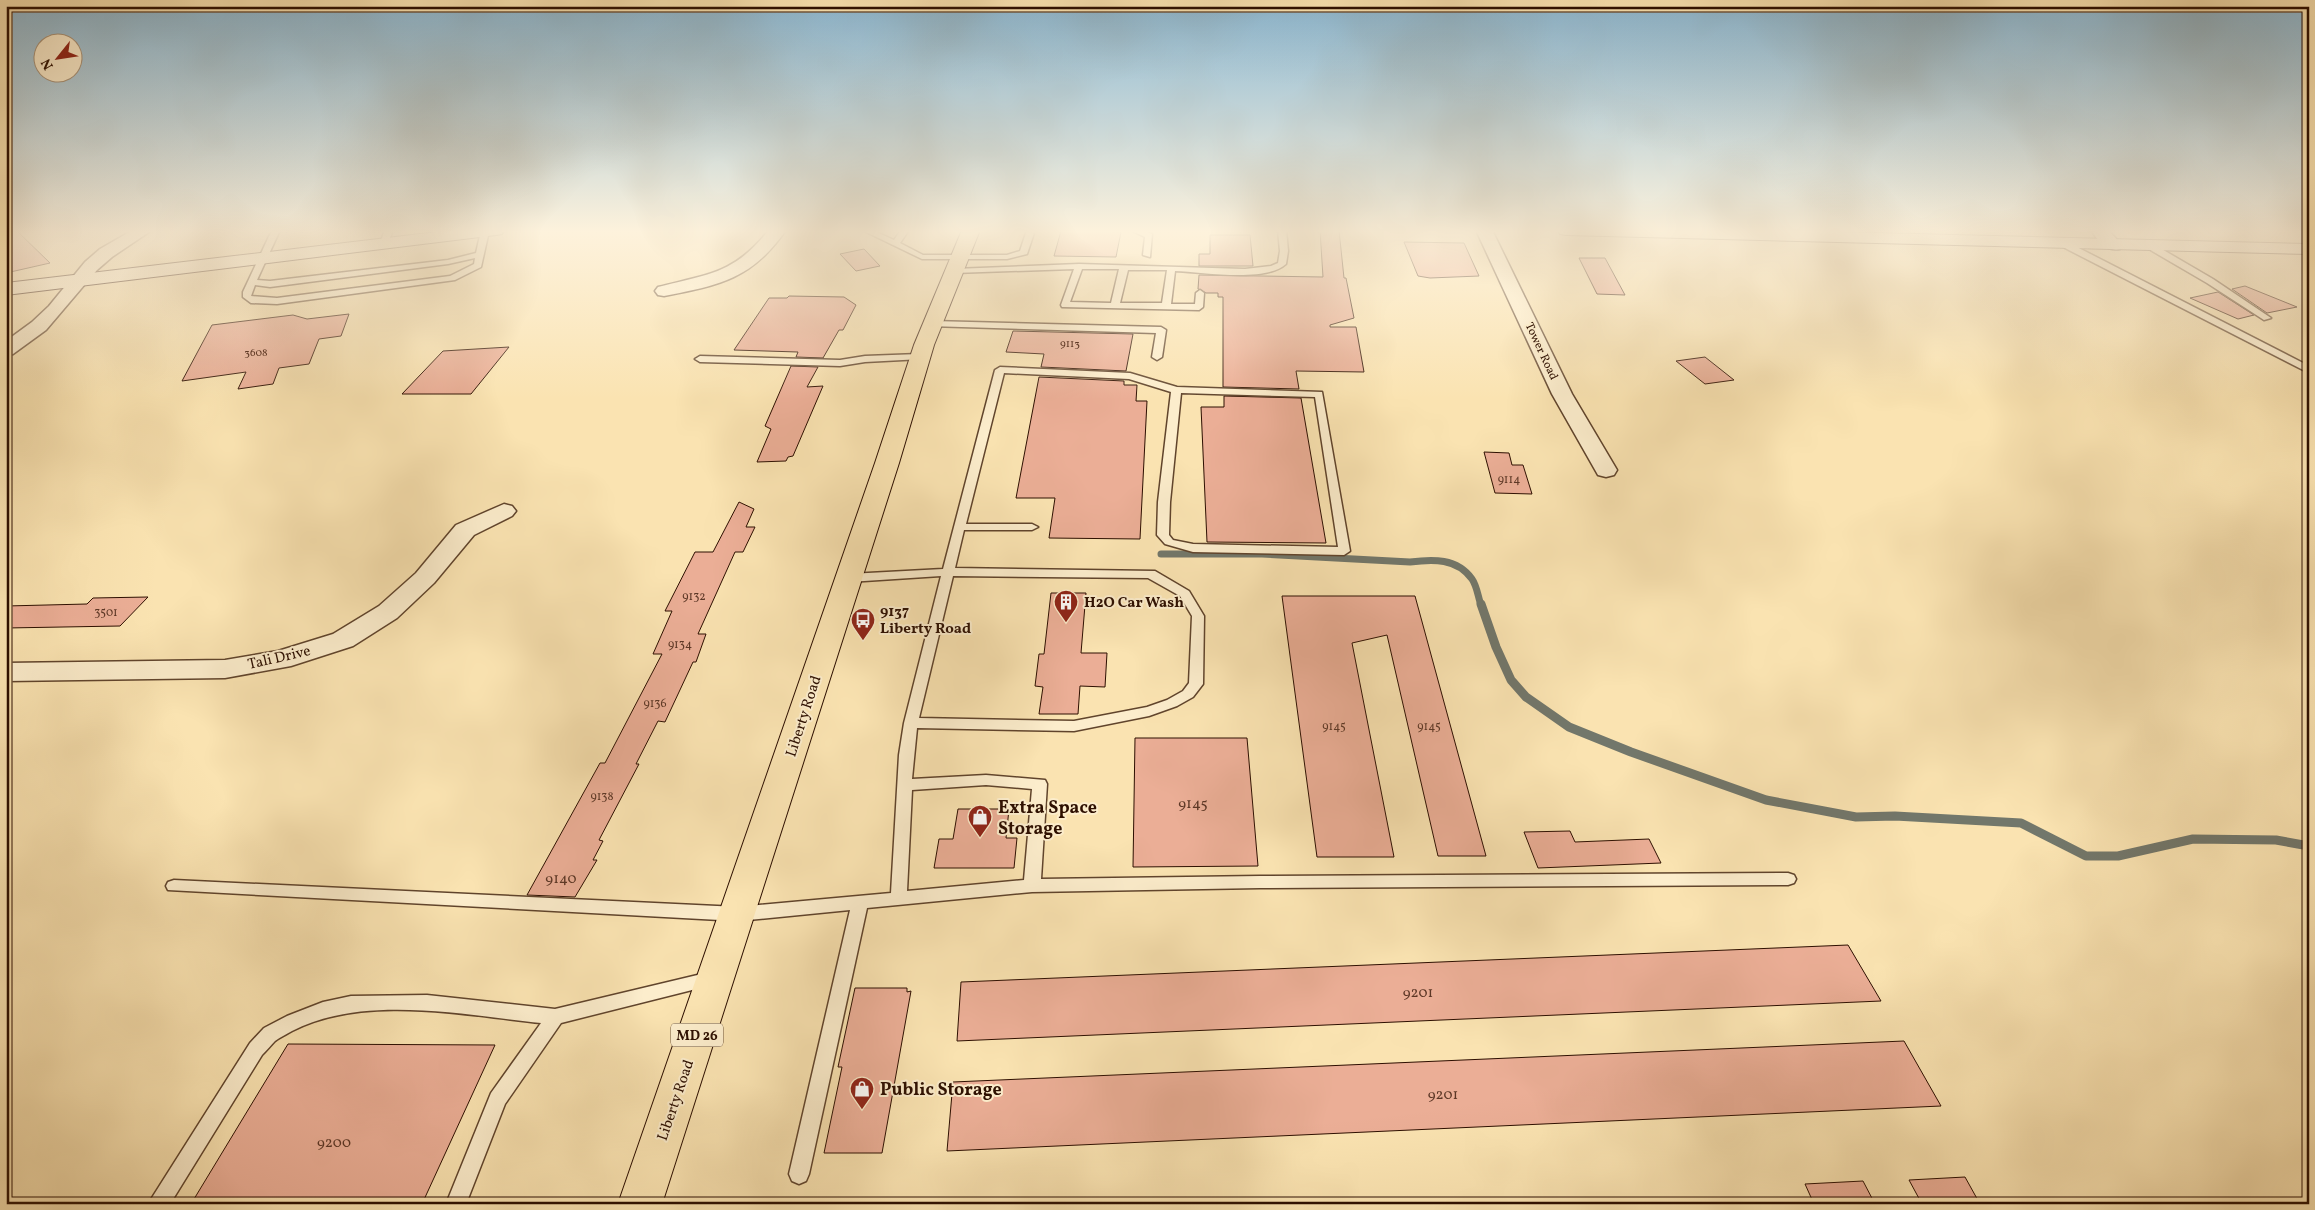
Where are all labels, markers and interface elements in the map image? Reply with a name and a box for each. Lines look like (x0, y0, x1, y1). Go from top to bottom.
north arrow (32, 32, 82, 82)
text: N (37, 55, 59, 73)
street label: Tower Road (1521, 320, 1562, 383)
house number: 9113 (1060, 337, 1080, 352)
house number: 3608 (244, 346, 268, 361)
house number: 9114 (1498, 472, 1520, 488)
house number: 9132 (682, 589, 706, 605)
building icon: H2O Car Wash (1053, 589, 1079, 623)
place label: H2O Car Wash (1084, 593, 1184, 614)
place label: 9137 Liberty Road (880, 602, 971, 640)
house number: 3501 (94, 605, 118, 621)
bus stop icon: 9137 Liberty Road (850, 607, 876, 641)
house number: 9134 (668, 637, 692, 653)
street label: Tali Drive (246, 641, 313, 676)
street label: Liberty Road (781, 673, 827, 760)
house number: 9136 (643, 696, 667, 712)
house number: 9145 (1322, 719, 1346, 735)
house number: 9145 (1417, 719, 1441, 735)
house number: 9138 (590, 789, 614, 805)
house number: 9145 (1178, 794, 1208, 815)
place label: Extra Space Storage (998, 796, 1097, 842)
shop icon: Extra Space Storage (967, 804, 993, 838)
house number: 9140 (545, 869, 577, 890)
house number: 9201 (1403, 983, 1433, 1004)
road number: MD 26 (671, 1024, 723, 1046)
street label: Liberty Road (653, 1057, 700, 1144)
shop icon: Public Storage (849, 1076, 875, 1110)
place label: Public Storage (880, 1078, 1002, 1103)
house number: 9201 (1428, 1085, 1458, 1106)
house number: 9200 (317, 1133, 351, 1154)

